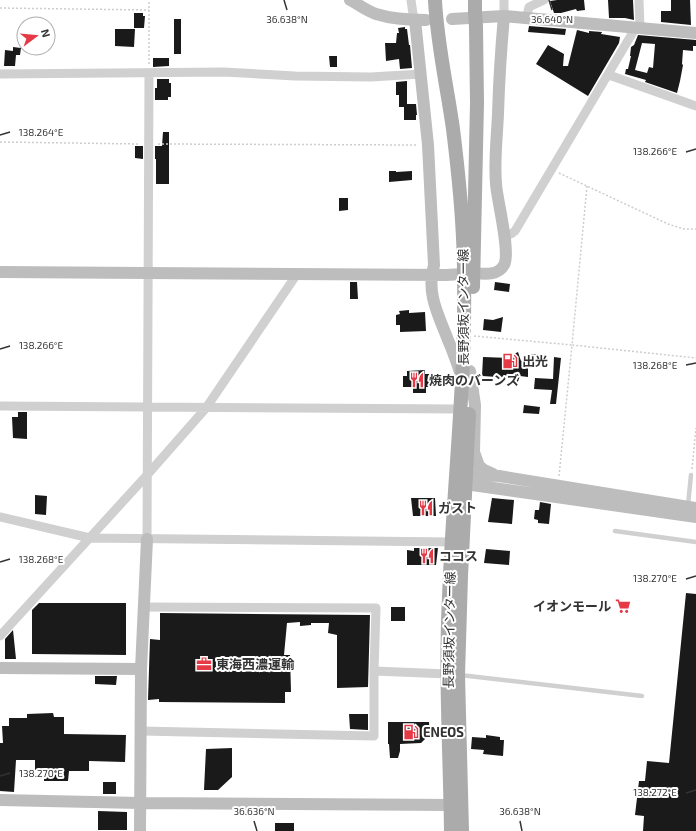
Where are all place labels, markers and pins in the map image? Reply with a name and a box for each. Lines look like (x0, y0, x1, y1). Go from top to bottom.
fuel station icon: 出光 (501, 352, 519, 370)
place label: 出光 (522, 353, 548, 369)
restaurant icon: 焼肉のバーンズ (408, 371, 426, 389)
place label: 焼肉のバーンズ (429, 372, 519, 388)
restaurant icon: ガスト (417, 499, 435, 517)
place label: ガスト (438, 500, 477, 516)
restaurant icon: ココス (418, 547, 436, 565)
place label: ココス (439, 548, 478, 564)
supermarket icon: イオンモール (614, 597, 632, 615)
place label: イオンモール (533, 598, 611, 614)
office icon: 東海西濃運輸 (195, 655, 213, 673)
place label: 東海西濃運輸 (216, 656, 295, 672)
fuel station icon: ENEOS (402, 723, 420, 741)
place label: ENEOS (423, 724, 464, 740)

